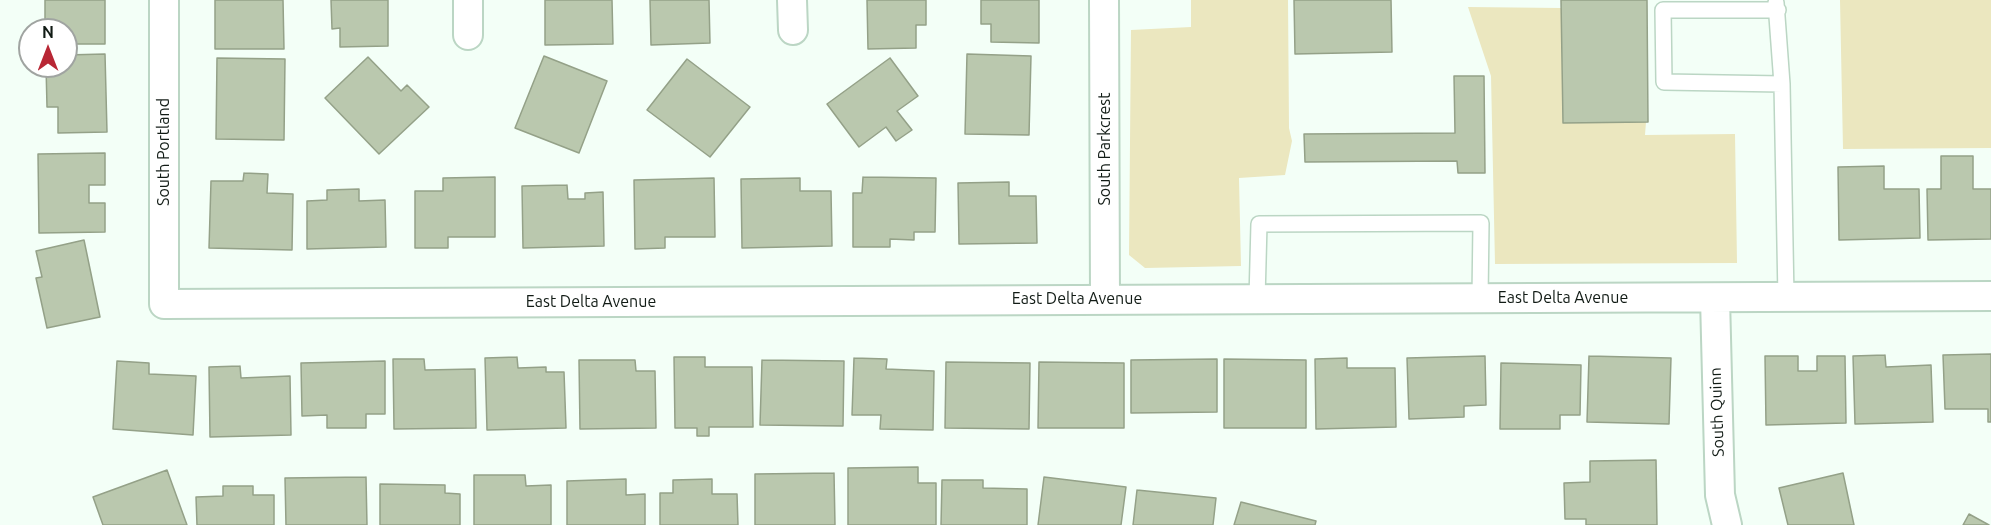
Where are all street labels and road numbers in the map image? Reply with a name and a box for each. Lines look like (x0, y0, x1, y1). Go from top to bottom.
street label: South Parkcrest (1095, 92, 1115, 206)
street label: South Portland (154, 98, 174, 206)
street label: East Delta Avenue (1498, 288, 1628, 308)
street label: East Delta Avenue (1012, 289, 1142, 309)
street label: East Delta Avenue (526, 292, 656, 312)
street label: South Quinn (1706, 367, 1728, 457)

